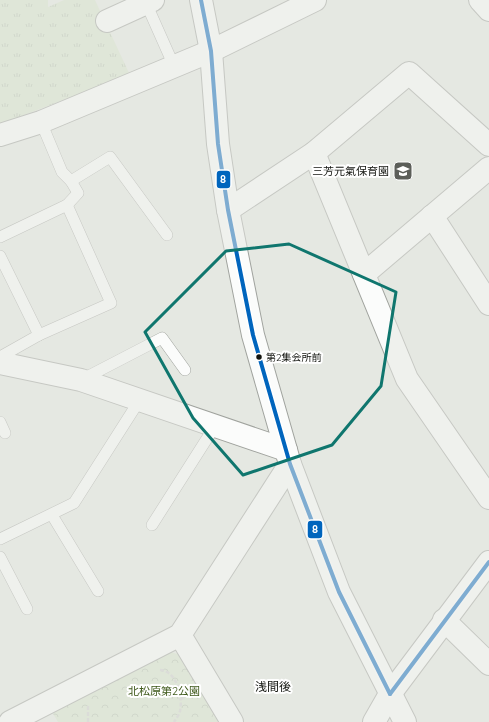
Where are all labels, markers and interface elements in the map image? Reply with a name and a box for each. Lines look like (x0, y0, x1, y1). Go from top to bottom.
school or university icon: 三芳元氣保育園 (392, 160, 414, 182)
place label: 三芳元氣保育園 (312, 164, 389, 178)
line badge: 8 (216, 170, 231, 189)
text: 8 (220, 172, 226, 186)
place label: 第2集会所前 (266, 351, 322, 364)
marker: 第2集会所前 (254, 352, 264, 362)
line badge: 8 (307, 520, 323, 539)
text: 8 (312, 522, 318, 536)
district label: 浅間後 (255, 679, 291, 694)
park label: 北松原第2公園 (128, 684, 200, 698)

